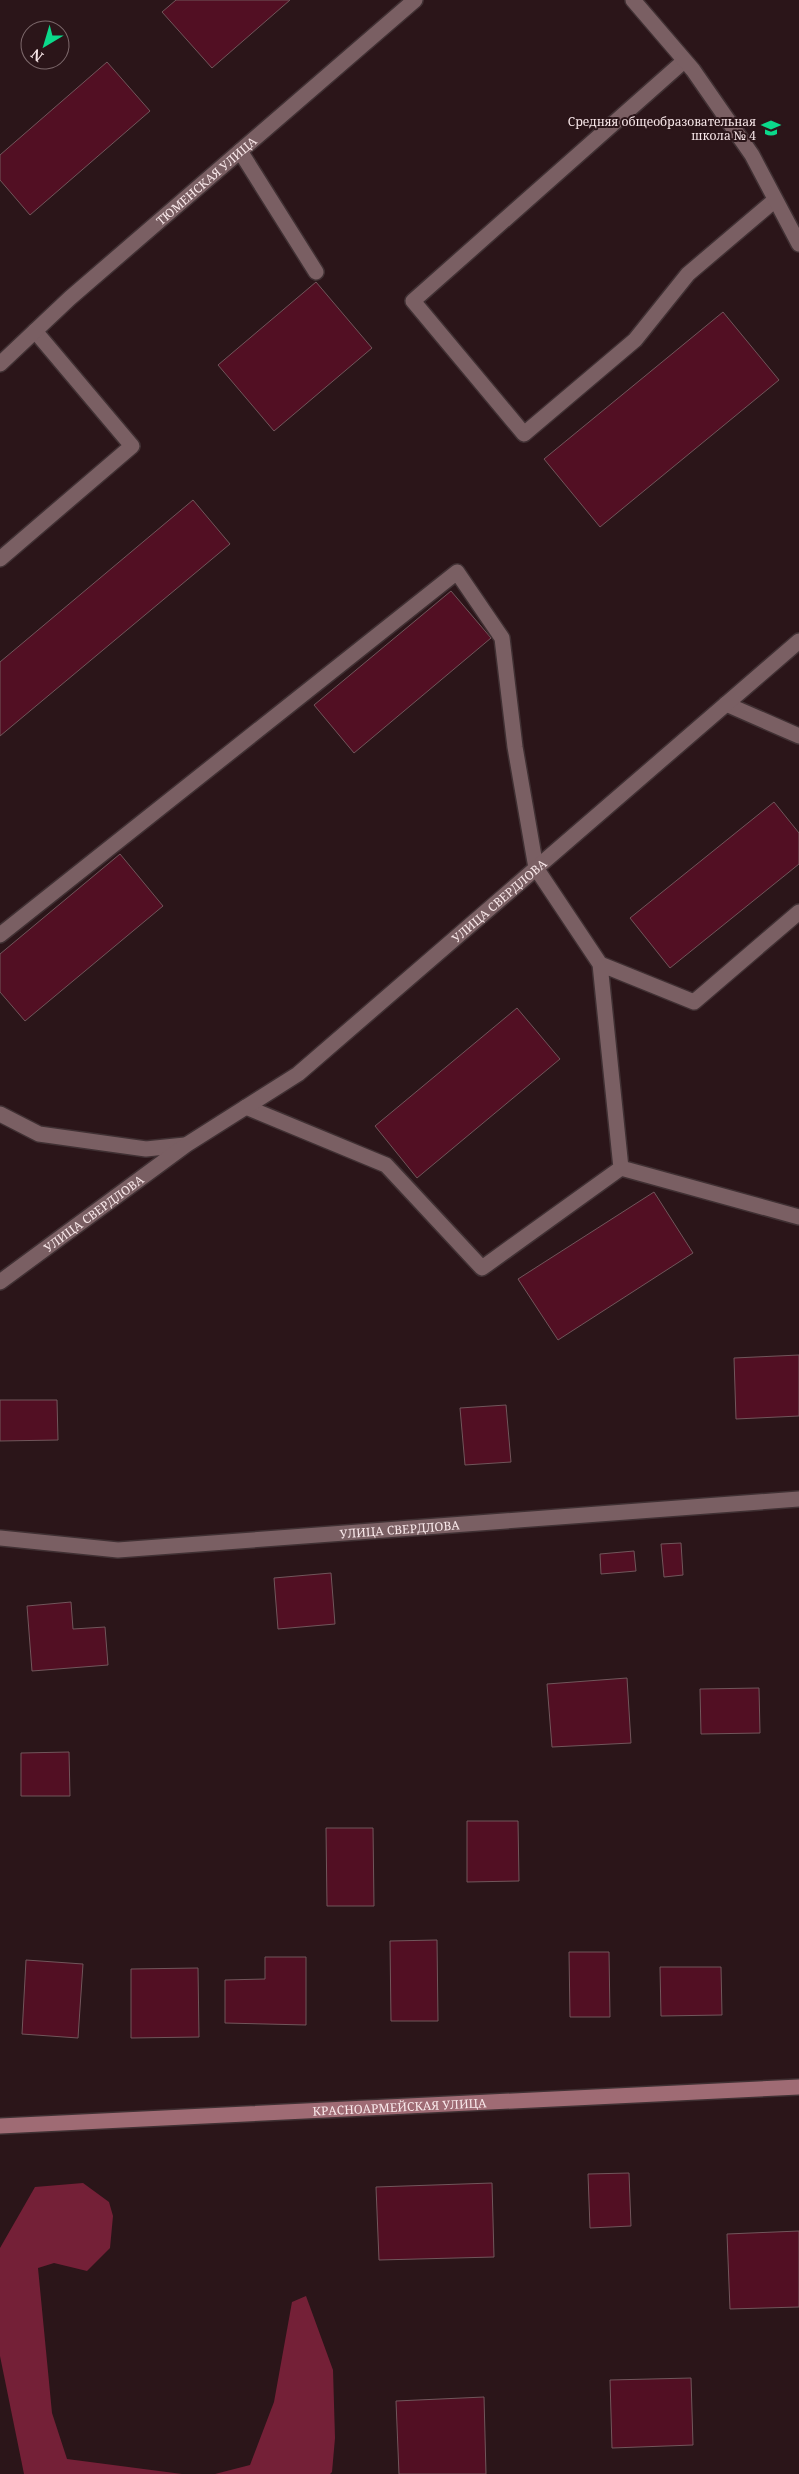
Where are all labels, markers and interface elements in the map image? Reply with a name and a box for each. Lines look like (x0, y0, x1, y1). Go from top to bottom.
north arrow (20, 20, 70, 70)
text: N (26, 45, 47, 67)
place label: Средняя общеобразовательная школа № 4 (568, 113, 756, 144)
school or university icon: Средняя общеобразовательная школа № 4 (760, 117, 782, 139)
street label: ТЮМЕНСКАЯ УЛИЦА (152, 132, 260, 229)
street label: УЛИЦА СВЕРДЛОВА (448, 854, 550, 946)
street label: УЛИЦА СВЕРДЛОВА (40, 1170, 147, 1256)
street label: УЛИЦА СВЕРДЛОВА (339, 1516, 461, 1542)
street label: КРАСНОАРМЕЙСКАЯ УЛИЦА (312, 2094, 487, 2119)

